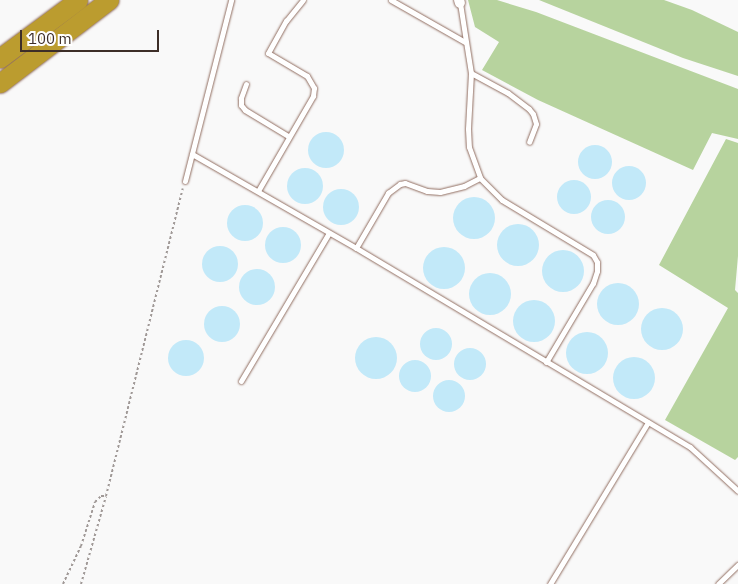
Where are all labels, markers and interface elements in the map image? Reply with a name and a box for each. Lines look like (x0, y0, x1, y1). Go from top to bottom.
scale bar (22, 20, 161, 52)
text: 100 m (28, 29, 72, 48)

